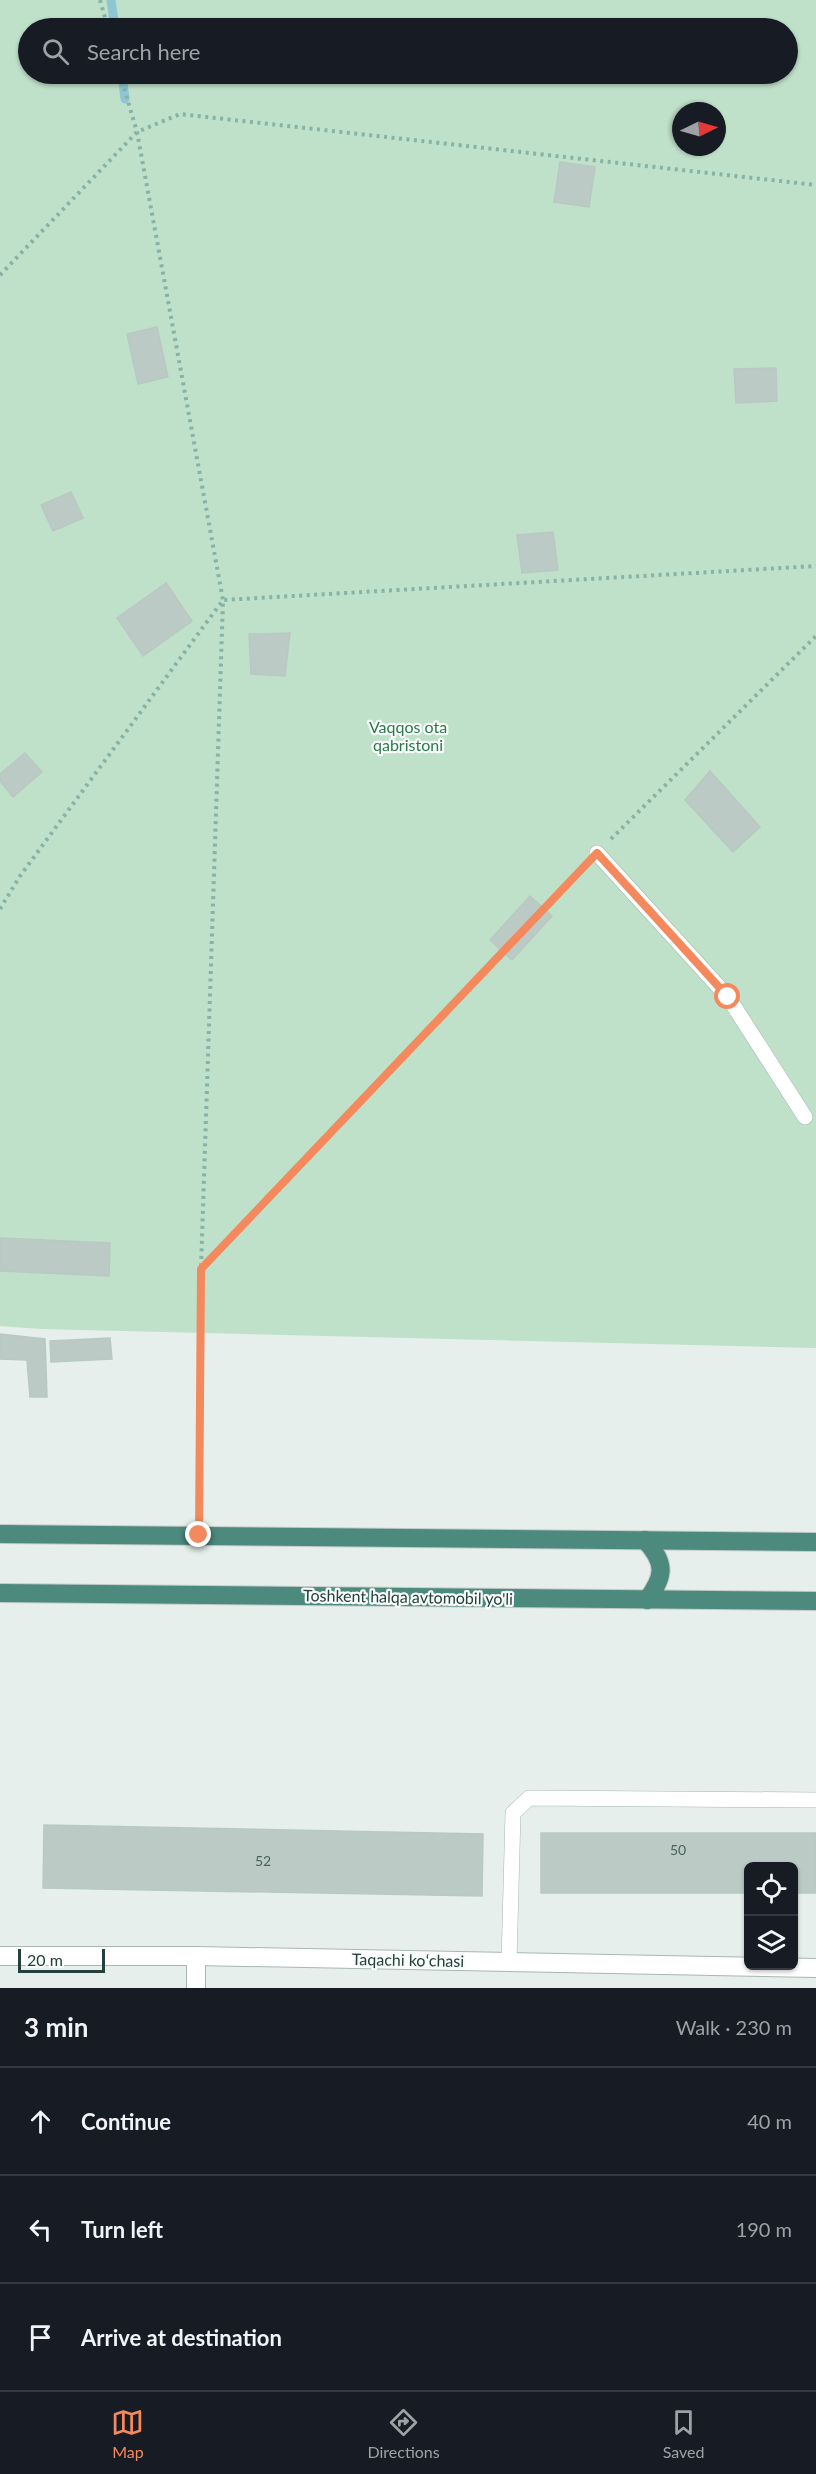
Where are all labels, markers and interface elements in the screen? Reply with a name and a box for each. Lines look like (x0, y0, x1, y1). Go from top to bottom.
search box (18, 18, 798, 84)
icon: search (39, 35, 72, 68)
text: Search here (87, 38, 200, 65)
north arrow (672, 102, 726, 156)
park label: Vaqqos ota qabristoni (369, 717, 447, 754)
route start (714, 983, 740, 1009)
route end (185, 1521, 211, 1547)
street label: Toshkent halqa avtomobil yo'li (303, 1585, 513, 1608)
house number: 50 (670, 1841, 686, 1858)
house number: 52 (255, 1852, 271, 1869)
map controls (744, 1862, 798, 1970)
button: locate (744, 1862, 798, 1916)
button: layers (744, 1916, 798, 1970)
scale bar (18, 1946, 105, 1974)
street label: Taqachi koʻchasi (352, 1949, 464, 1970)
text: 20 m (27, 1950, 63, 1969)
text: 3 min (24, 2011, 88, 2043)
text: Walk · 230 m (676, 2015, 792, 2039)
icon: ahead (24, 2105, 57, 2138)
text: Continue (81, 2108, 171, 2135)
text: 40 m (747, 2109, 792, 2133)
icon: left (24, 2213, 57, 2246)
text: Turn left (81, 2216, 163, 2243)
text: 190 m (736, 2217, 792, 2241)
icon: arrive (24, 2321, 57, 2354)
text: Arrive at destination (81, 2324, 282, 2351)
tab: Map (111, 2406, 144, 2461)
tab: Directions (367, 2406, 440, 2461)
tab: Saved (663, 2406, 704, 2461)

